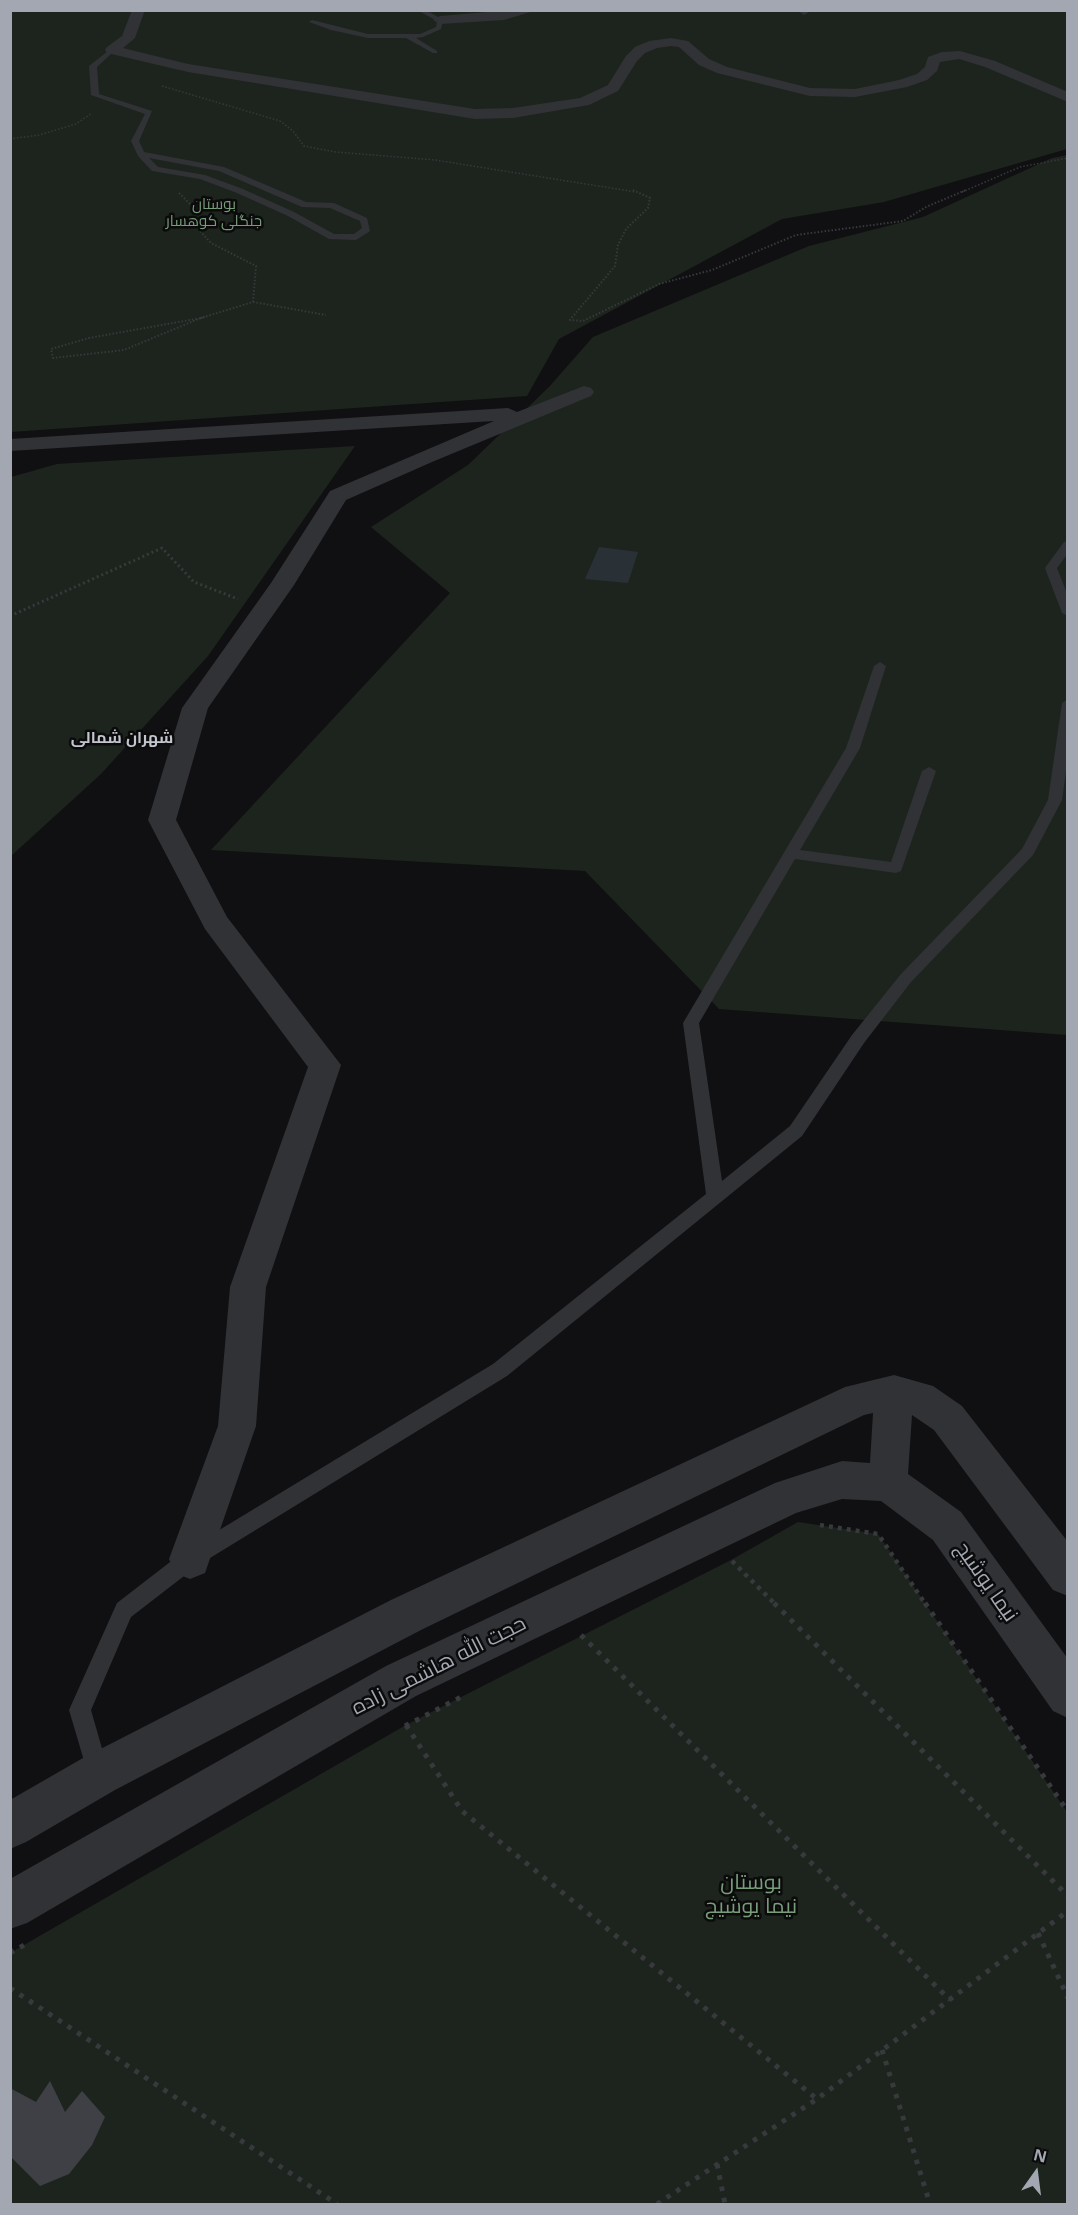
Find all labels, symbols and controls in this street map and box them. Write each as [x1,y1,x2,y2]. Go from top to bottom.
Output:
park label: بوستان جنگلی کوهسار [166,196,262,231]
district label: شهران شمالی [71,728,173,748]
street label: نیما یوشیج [949,1537,1023,1627]
street label: حجت الله هاشمی زاده [348,1611,530,1721]
park label: بوستان نیما یوشیج [705,1870,797,1920]
north arrow [1006,2143,1066,2203]
text: N [1031,2143,1049,2168]

